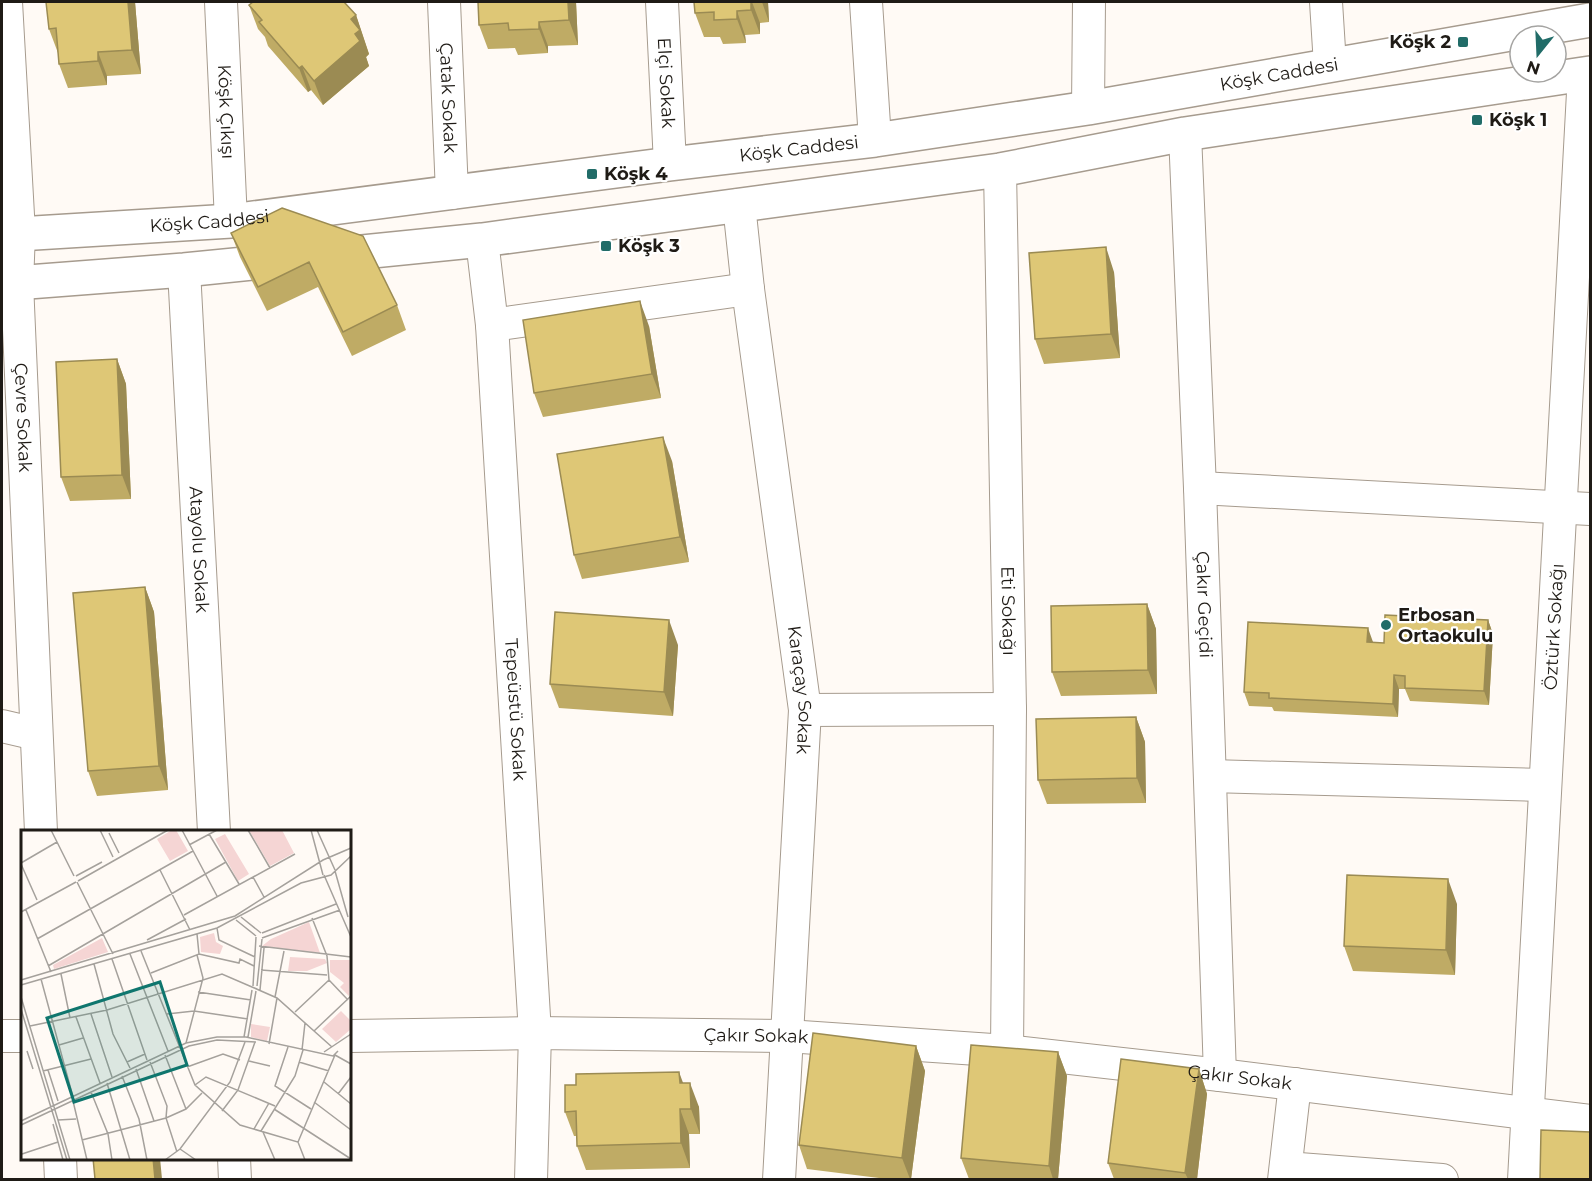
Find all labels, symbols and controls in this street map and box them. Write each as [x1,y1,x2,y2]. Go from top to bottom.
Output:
north arrow [1508,24,1568,84]
place label: Köşk 2 [1389,31,1451,53]
marker: Köşk 2 [1456,35,1470,49]
street label: Elçi Sokak [653,37,679,129]
street label: Çatak Sokak [435,42,461,154]
street label: Köşk Caddesi [1218,53,1340,96]
text: N [1524,57,1543,79]
street label: Köşk Çıkışı [213,64,239,160]
place label: Köşk 1 [1489,109,1547,131]
marker: Köşk 1 [1470,113,1484,127]
street label: Köşk Caddesi [738,131,860,167]
place label: Köşk 4 [604,163,668,185]
marker: Köşk 4 [585,167,599,181]
street label: Köşk Caddesi [149,205,271,237]
place label: Köşk 3 [618,235,680,257]
marker: Köşk 3 [599,239,613,253]
street label: Çevre Sokak [9,362,36,473]
street label: Atayolu Sokak [185,486,213,614]
street label: Çakır Geçidi [1191,551,1217,659]
street label: Öztürk Sokağı [1540,563,1568,691]
street label: Eti Sokağı [996,566,1020,656]
place label: Erbosan Ortaokulu [1398,604,1493,647]
marker: Erbosan Ortaokulu [1379,618,1393,632]
street label: Karaçay Sokak [783,624,816,755]
street label: Tepeüstü Sokak [500,638,531,782]
inset map [21,830,351,1160]
street label: Çakır Sokak [703,1024,809,1048]
street label: Çakır Sokak [1187,1060,1294,1095]

